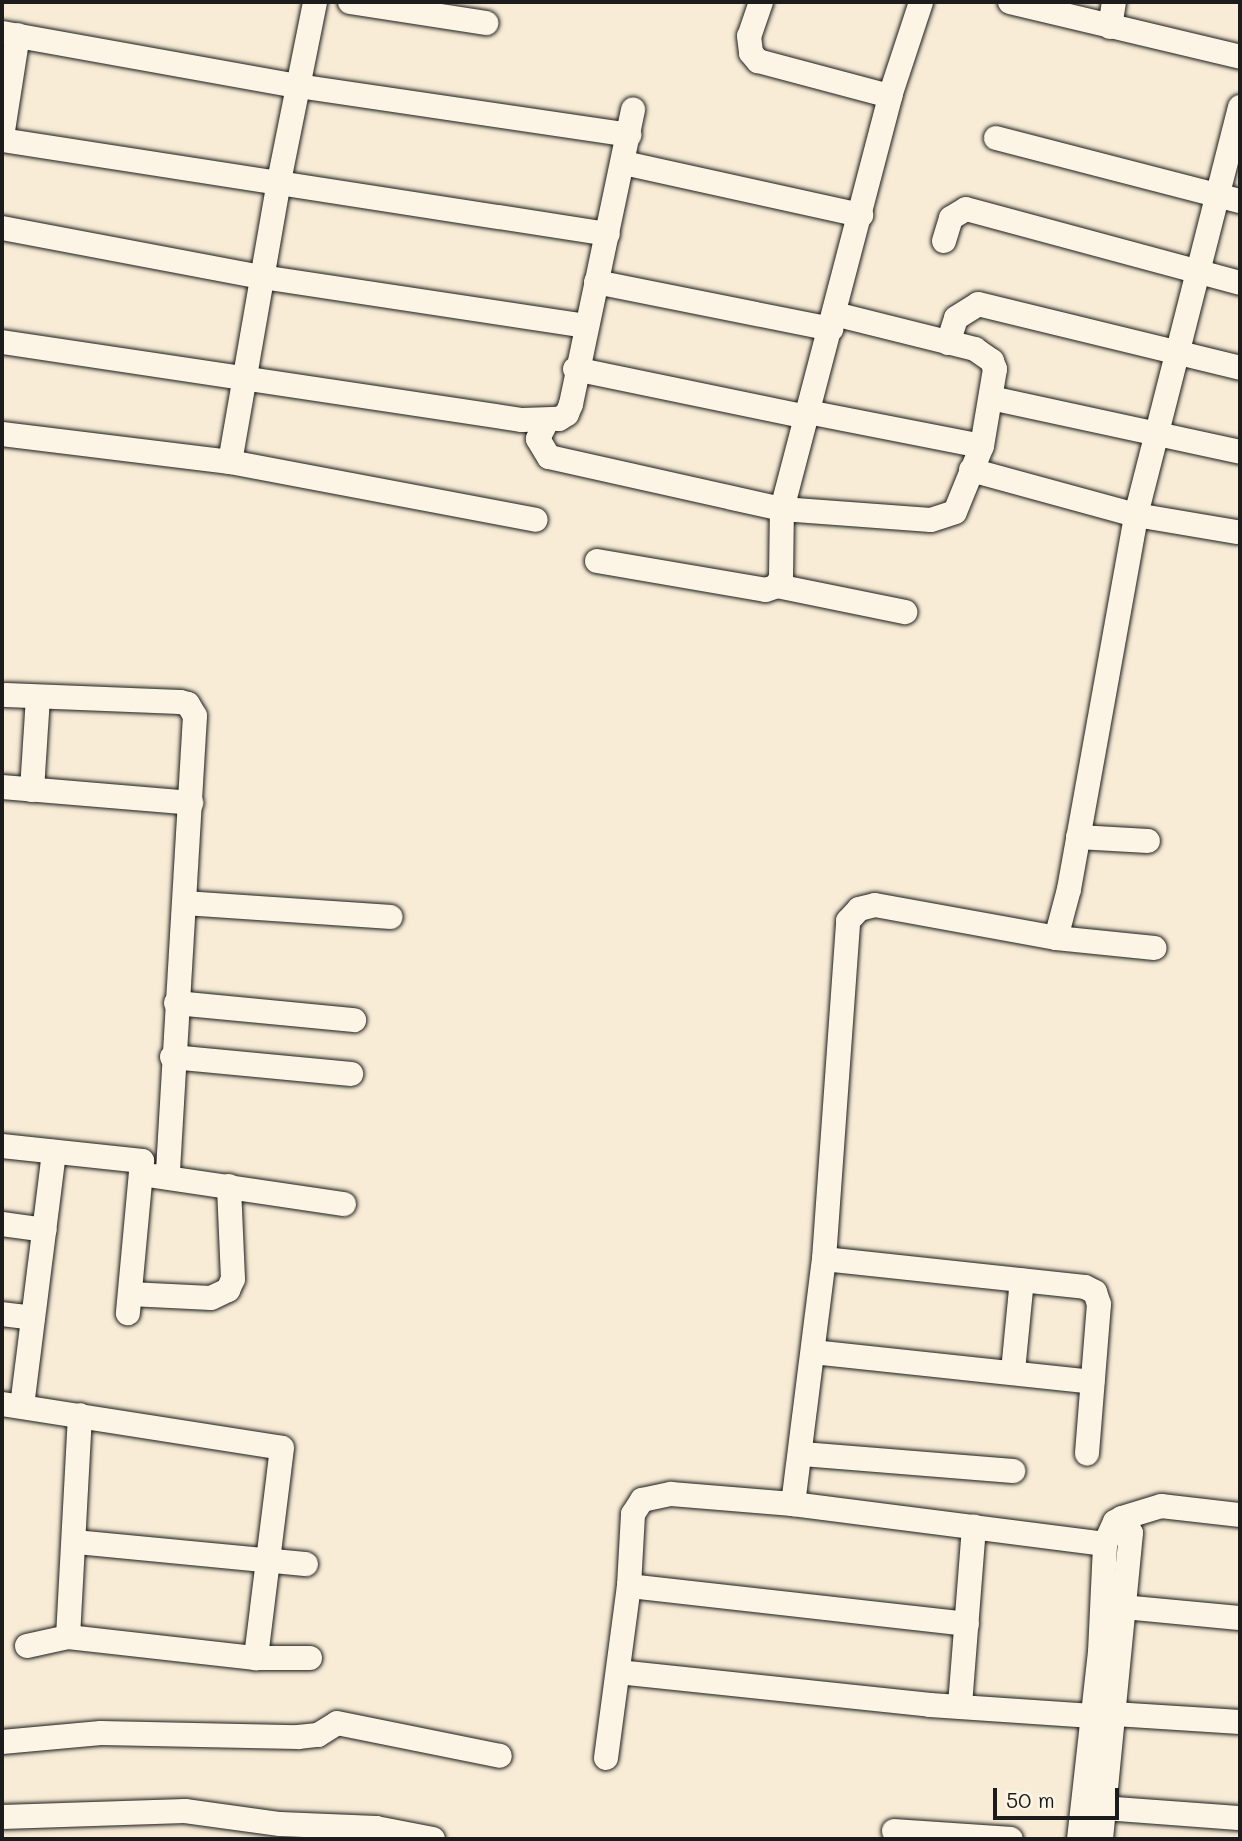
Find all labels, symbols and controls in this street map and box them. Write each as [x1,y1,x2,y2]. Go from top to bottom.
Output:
scale bar [997,1774,1123,1818]
text: 50 m [1006,1786,1055,1813]

